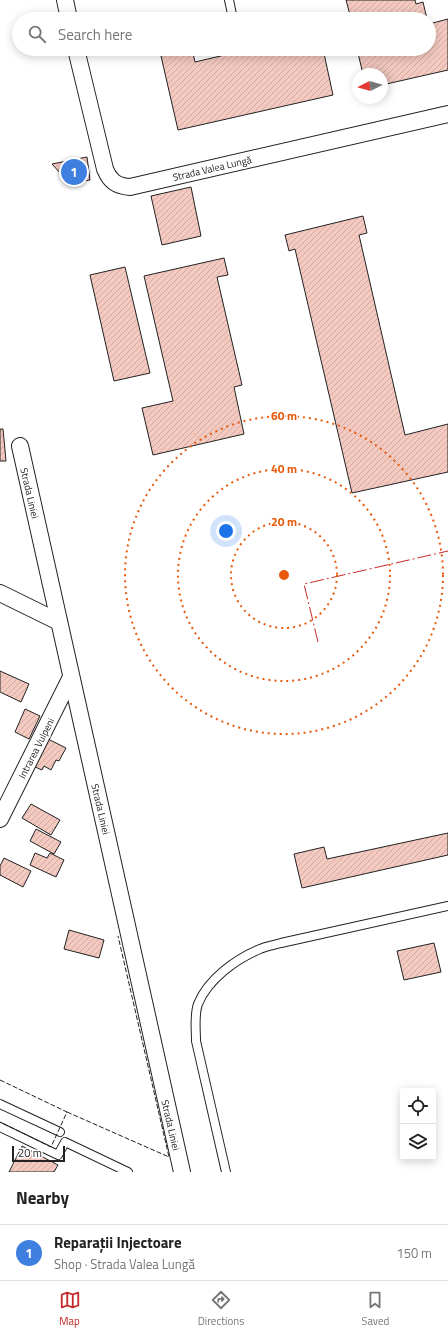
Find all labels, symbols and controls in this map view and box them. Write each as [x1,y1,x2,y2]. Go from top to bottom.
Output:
search box [12,12,436,56]
icon: search [26,23,48,45]
text: Search here [58,23,132,46]
north arrow [352,68,388,104]
street label: Strada Valea Lungă [171,152,253,185]
pin: 1 [61,157,87,187]
text: 60 m [271,406,297,425]
text: 40 m [271,459,297,478]
street label: Strada Liniei [16,466,43,520]
text: 20 m [271,512,297,531]
your location [216,521,236,541]
centre of rings [277,568,291,582]
street label: Intrarea Vulpeni [15,715,58,781]
street label: Strada Liniei [87,782,114,836]
map controls [400,1088,436,1160]
button: locate [400,1088,436,1124]
street label: Strada Liniei [157,1098,184,1152]
button: layers [400,1124,436,1160]
scale bar [12,1144,65,1163]
text: 20 m [18,1145,42,1161]
text: Nearby [16,1185,69,1211]
text: Reparații Injectoare [54,1231,182,1254]
text: 1 [25,1243,33,1263]
text: 150 m [396,1243,432,1263]
text: Shop · Strada Valea Lungă [54,1254,195,1274]
tab: Map [59,1289,81,1329]
tab: Directions [198,1289,244,1329]
tab: Saved [361,1289,389,1329]

